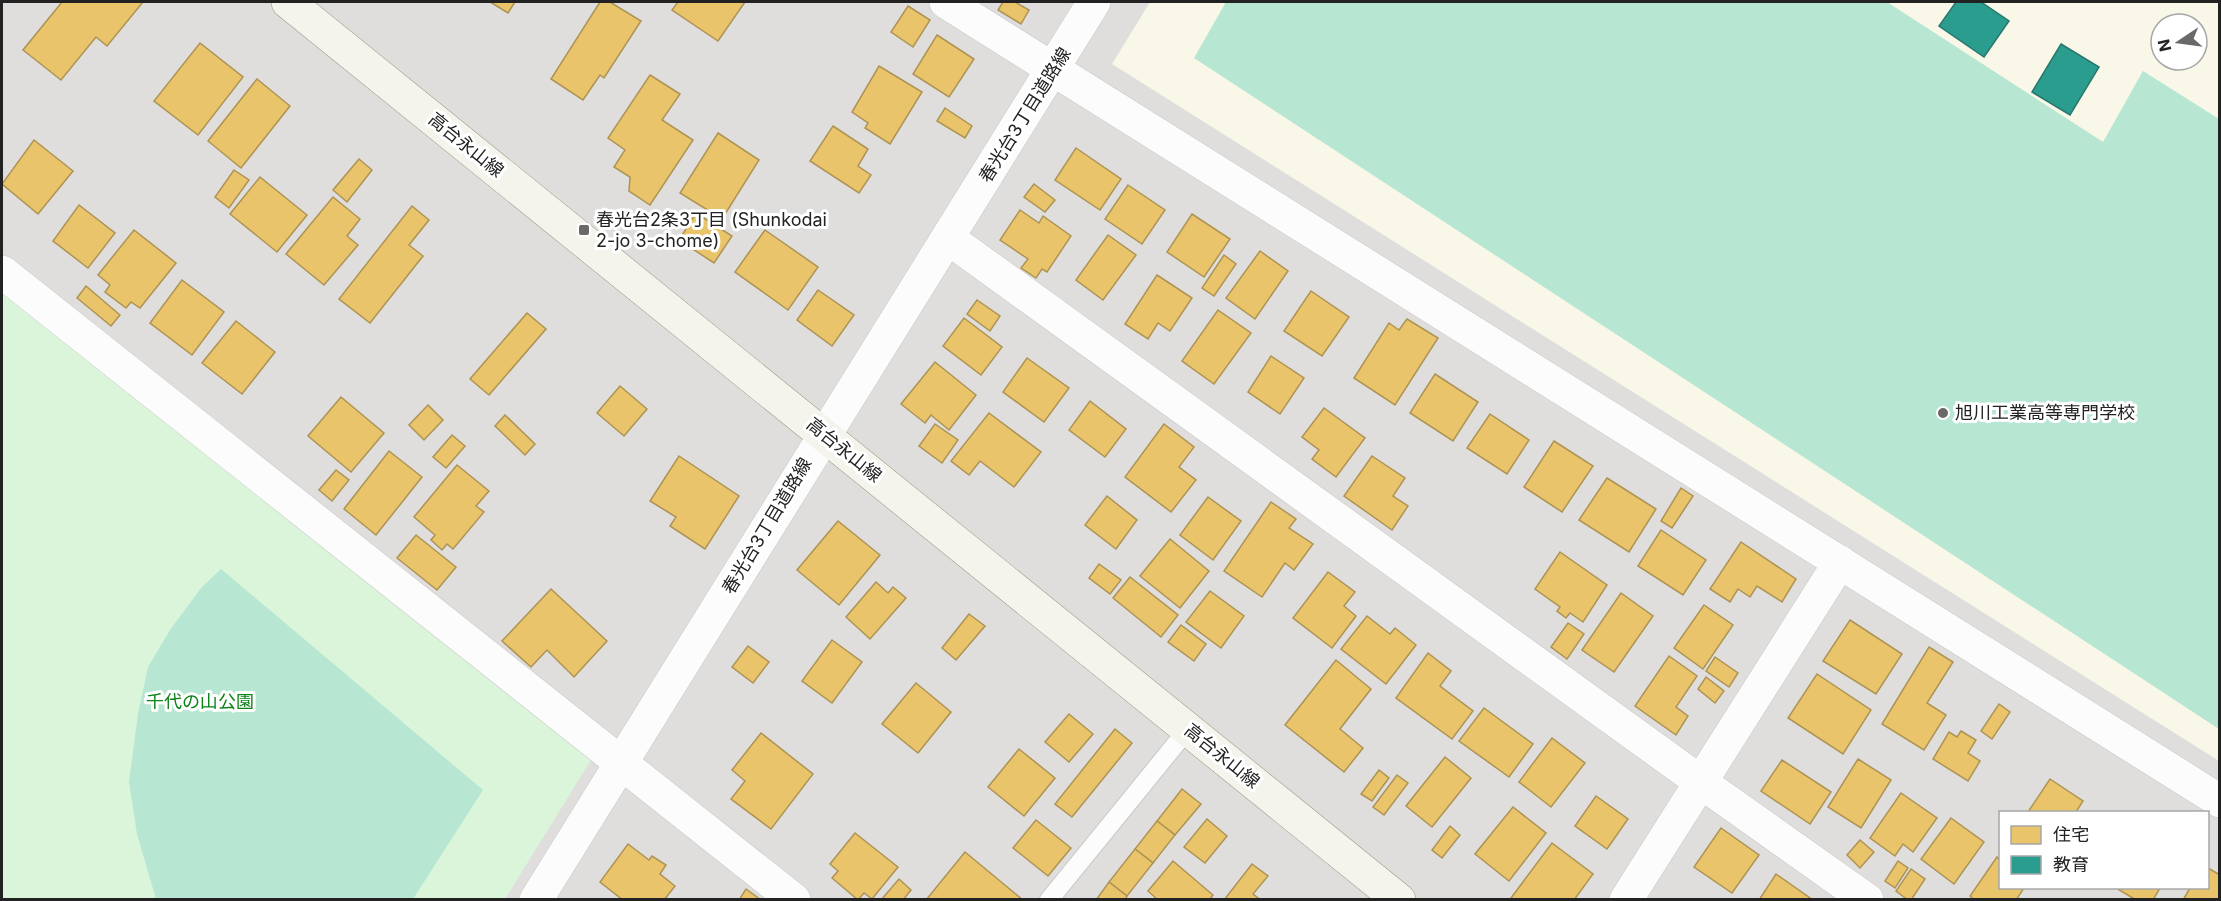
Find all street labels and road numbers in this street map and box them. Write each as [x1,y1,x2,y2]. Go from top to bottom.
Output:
street label: 春光台3丁目道路線 [975,43,1075,186]
street label: 高台永山線 [425,108,508,181]
street label: 高台永山線 [803,413,886,486]
street label: 春光台3丁目道路線 [718,454,816,598]
street label: 高台永山線 [1181,719,1264,792]

